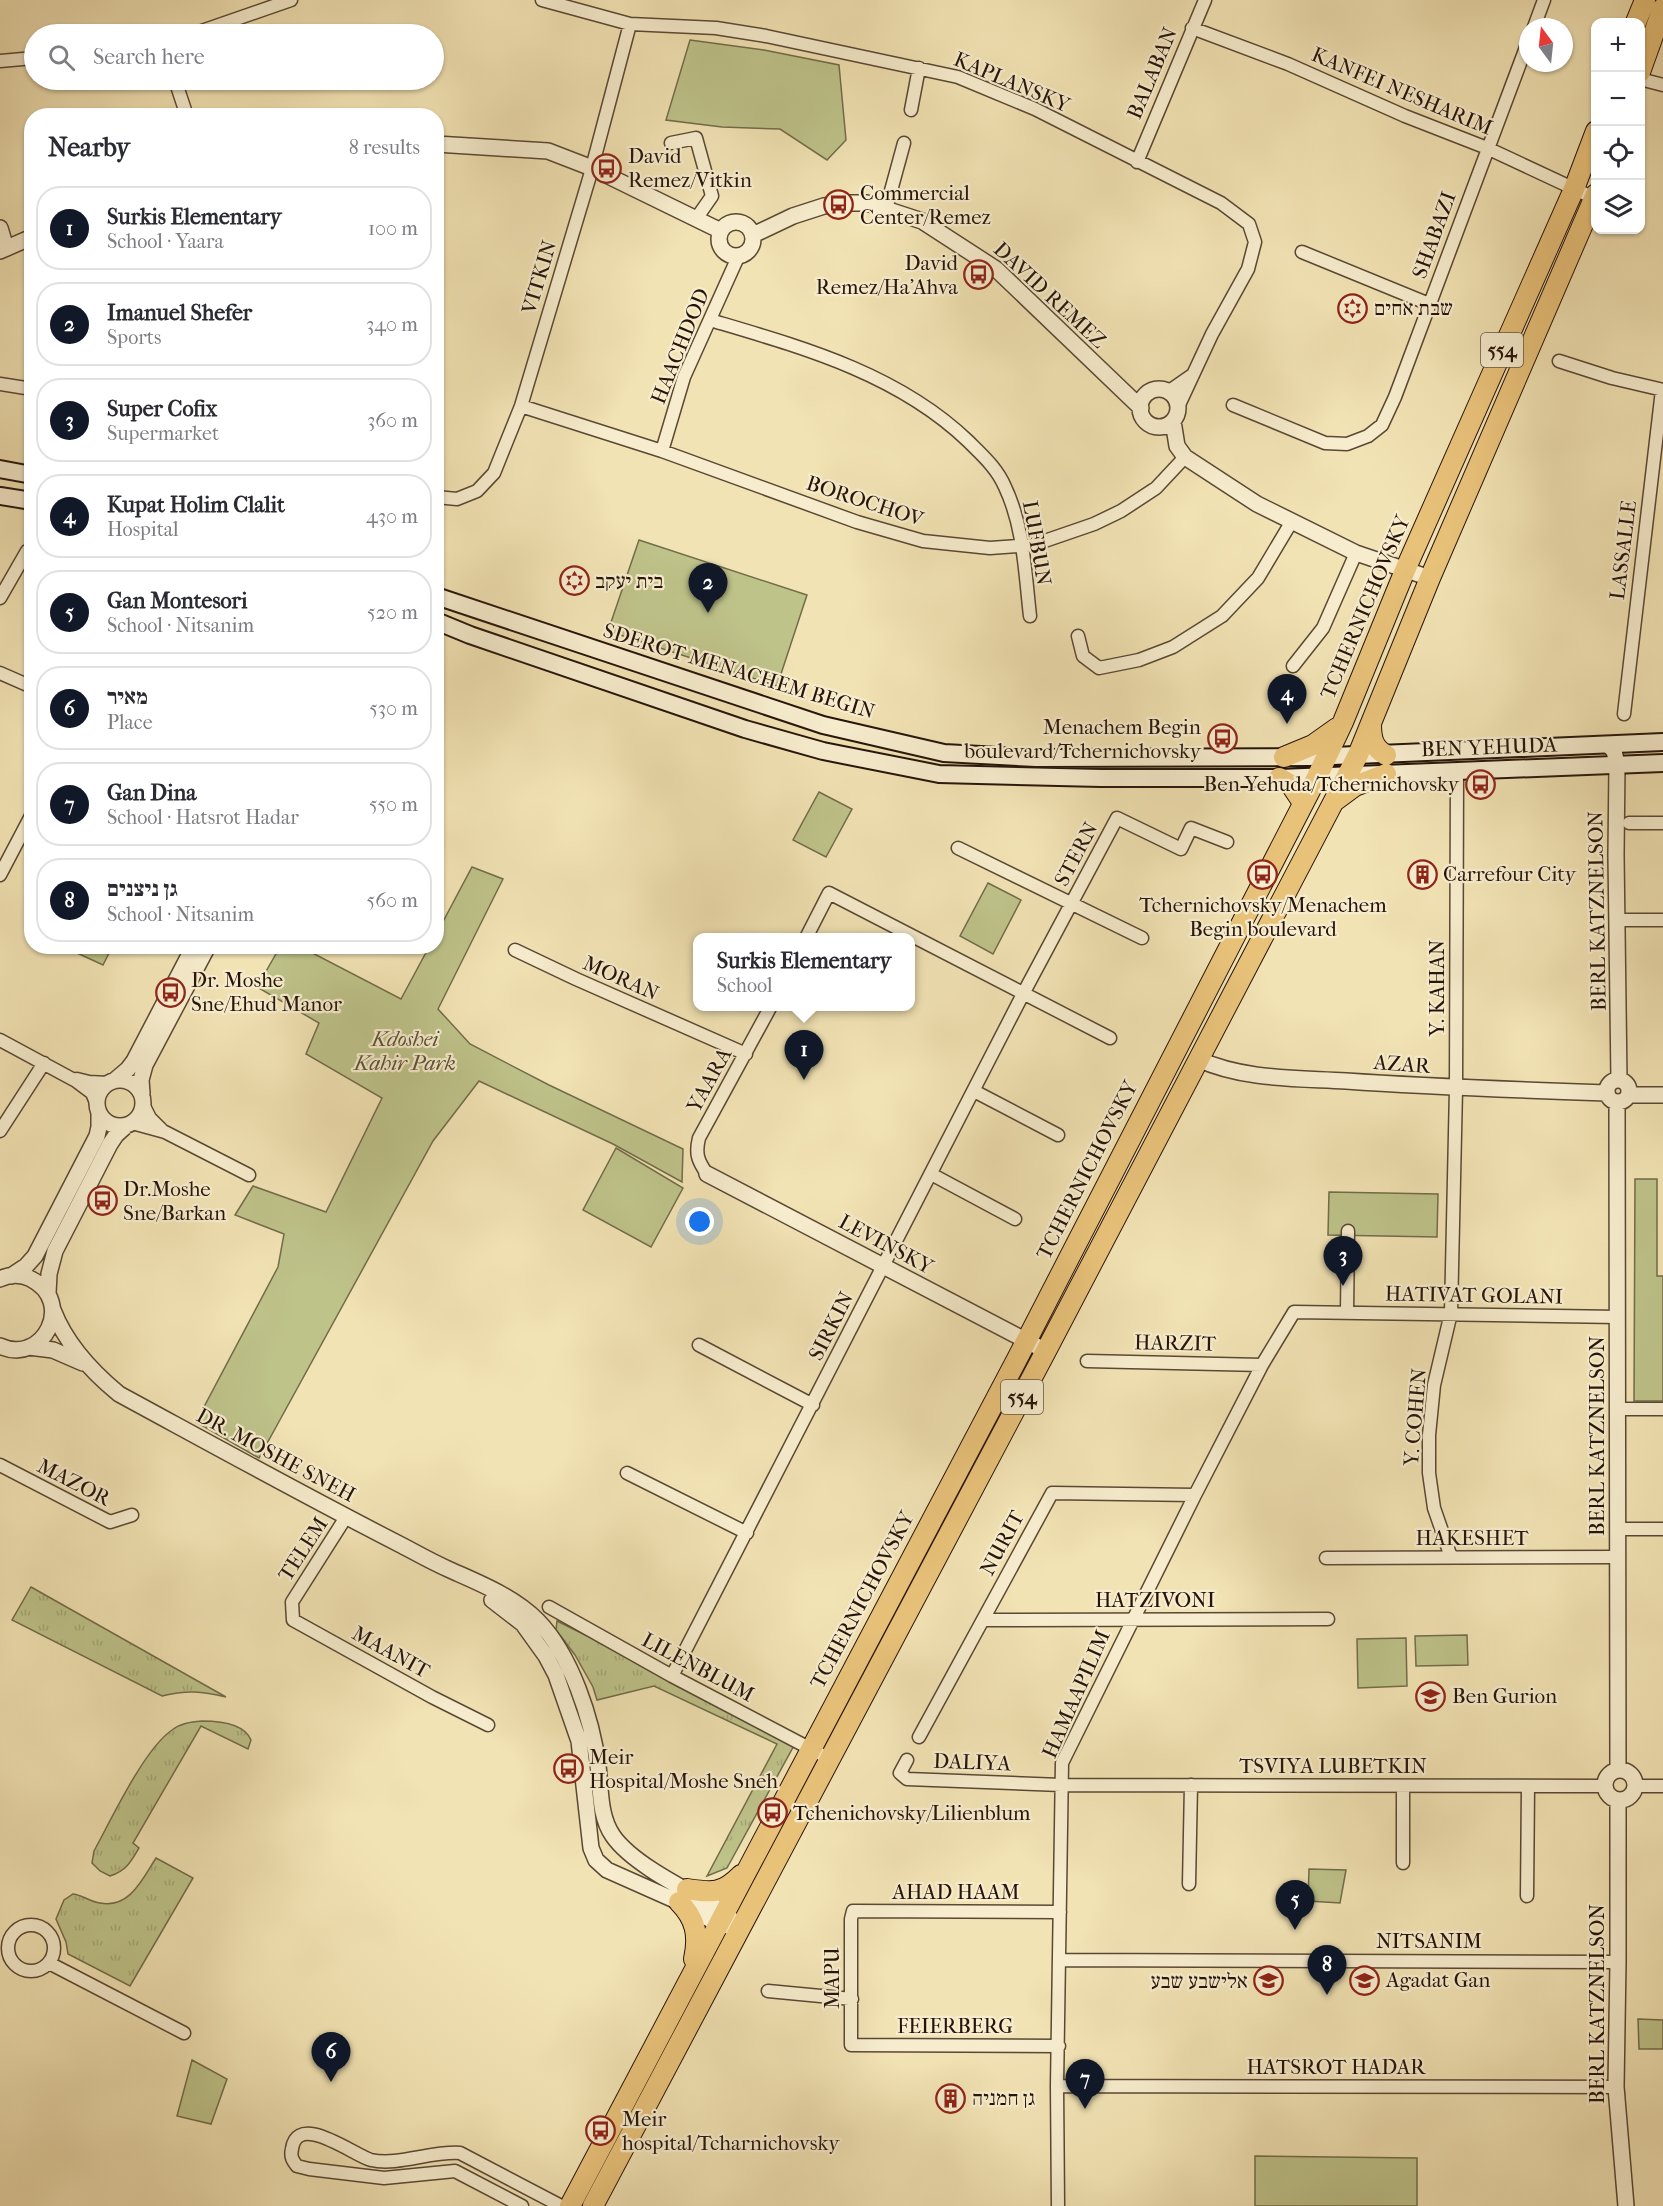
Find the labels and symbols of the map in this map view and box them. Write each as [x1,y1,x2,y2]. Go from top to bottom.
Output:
north arrow [1519,18,1573,72]
street label: BALABAN [1122,24,1182,122]
street label: KANFEI NESHARIM [1308,42,1496,140]
street label: KAPLANSKY [950,47,1074,118]
place label: David Remez/Vitkin [628,144,752,192]
bus stop icon: David Remez/Vitkin [591,152,623,184]
place label: Commercial Center/Remez [860,181,991,229]
street label: SHABAZI [1407,188,1461,282]
bus stop icon: Commercial Center/Remez [823,189,855,221]
street label: VITKIN [516,237,562,318]
street label: DAVID REMEZ [989,237,1111,353]
place label: David Remez/Ha'Ahva [816,251,959,299]
bus stop icon: David Remez/Ha'Ahva [963,259,995,291]
street label: HAACHDOD [646,285,714,407]
synagogue icon: שבת אחים [1337,292,1369,324]
place label: שבת אחים [1374,296,1453,320]
road number: 554 [1481,333,1523,367]
street label: BOROCHOV [803,471,928,532]
street label: LUFBUN [1018,499,1056,587]
street label: LASSALLE [1605,499,1641,601]
street label: TCHERNICHOVSKY [1315,511,1415,702]
pin: 2 [688,564,728,613]
synagogue icon: בית יעקב [558,565,590,597]
place label: בית יעקב [595,569,663,593]
street label: SDEROT MENACHEM BEGIN [600,618,878,724]
pin: 4 [1268,674,1306,724]
place label: Menachem Begin boulevard/Tchernichovsky [963,715,1202,763]
bus stop icon: Menachem Begin boulevard/Tchernichovsky [1206,723,1238,755]
street label: BEN YEHUDA [1421,733,1558,761]
bus stop icon: Ben Yehuda/Tchernichovsky [1464,768,1496,800]
place label: Ben Yehuda/Tchernichovsky [1204,772,1460,796]
street label: BERL KATZNELSON [1583,811,1611,1011]
street label: STERN [1049,818,1103,890]
bus stop icon: Tchernichovsky/Menachem Begin boulevard [1247,858,1279,890]
building icon: Carrefour City [1406,858,1438,890]
place label: Carrefour City [1443,862,1577,886]
place label: Tchernichovsky/Menachem Begin boulevard [1139,893,1387,941]
street label: Y. KAHAN [1425,939,1449,1038]
street label: MORAN [580,951,663,1005]
place label: Dr. Moshe Sne/Ehud Manor [191,968,342,1016]
bus stop icon: Dr. Moshe Sne/Ehud Manor [154,976,186,1008]
park label: Kdoshei Kahir Park [352,1027,456,1075]
pin: 1 [784,1030,824,1080]
street label: YAARA [681,1043,737,1117]
street label: AZAR [1372,1050,1432,1078]
street label: TCHERNICHOVSKY [1032,1076,1143,1263]
place label: Dr.Moshe Sne/Barkan [123,1177,226,1225]
bus stop icon: Dr.Moshe Sne/Barkan [86,1185,118,1217]
your location [685,1207,714,1236]
street label: LEVINSKY [835,1209,938,1279]
pin: 3 [1324,1236,1362,1286]
street label: HATIVAT GOLANI [1385,1281,1563,1309]
street label: SIRKIN [804,1288,858,1364]
street label: HARZIT [1134,1330,1217,1356]
street label: BERL KATZNELSON [1585,1336,1609,1536]
street label: Y. COHEN [1399,1367,1431,1468]
road number: 554 [1001,1380,1043,1414]
street label: DR. MOSHE SNEH [192,1403,360,1507]
street label: MAZOR [33,1453,115,1511]
street label: NURIT [975,1506,1029,1579]
street label: TCHERNICHOVSKY [805,1507,919,1693]
street label: TELEM [273,1512,333,1586]
street label: HAKESHET [1416,1526,1529,1550]
street label: HATZIVONI [1095,1588,1215,1612]
street label: MAANIT [348,1621,435,1683]
street label: HAMAAPILIM [1037,1626,1115,1762]
street label: LILENBLUM [638,1627,758,1707]
school or university icon: Ben Gurion [1415,1680,1447,1712]
place label: Ben Gurion [1452,1684,1557,1708]
place label: Meir Hospital/Moshe Sneh [589,1745,778,1793]
street label: DALIYA [933,1749,1012,1775]
bus stop icon: Meir Hospital/Moshe Sneh [552,1753,584,1785]
street label: TSVIYA LUBETKIN [1239,1754,1427,1778]
bus stop icon: Tchenichovsky/Lilienblum [756,1797,788,1829]
place label: Tchenichovsky/Lilienblum [793,1801,1031,1825]
street label: AHAD HAAM [891,1880,1020,1904]
pin: 5 [1276,1880,1314,1930]
street label: BERL KATZNELSON [1585,1904,1609,2104]
street label: NITSANIM [1376,1929,1482,1953]
street label: MAPU [820,1946,844,2009]
pin: 8 [1308,1946,1346,1995]
school or university icon: Agadat Gan [1349,1964,1381,1996]
school or university icon: אלישבע שבע [1253,1965,1285,1997]
place label: Agadat Gan [1385,1968,1490,1992]
place label: אלישבע שבע [1150,1969,1248,1993]
street label: FEIERBERG [897,2014,1013,2038]
pin: 6 [312,2032,350,2082]
street label: HATSROT HADAR [1246,2055,1426,2079]
pin: 7 [1066,2060,1104,2109]
building icon: גן חמניה [935,2082,967,2114]
place label: גן חמניה [972,2086,1035,2110]
place label: Meir hospital/Tcharnichovsky [622,2107,840,2155]
bus stop icon: Meir hospital/Tcharnichovsky [585,2115,617,2147]

